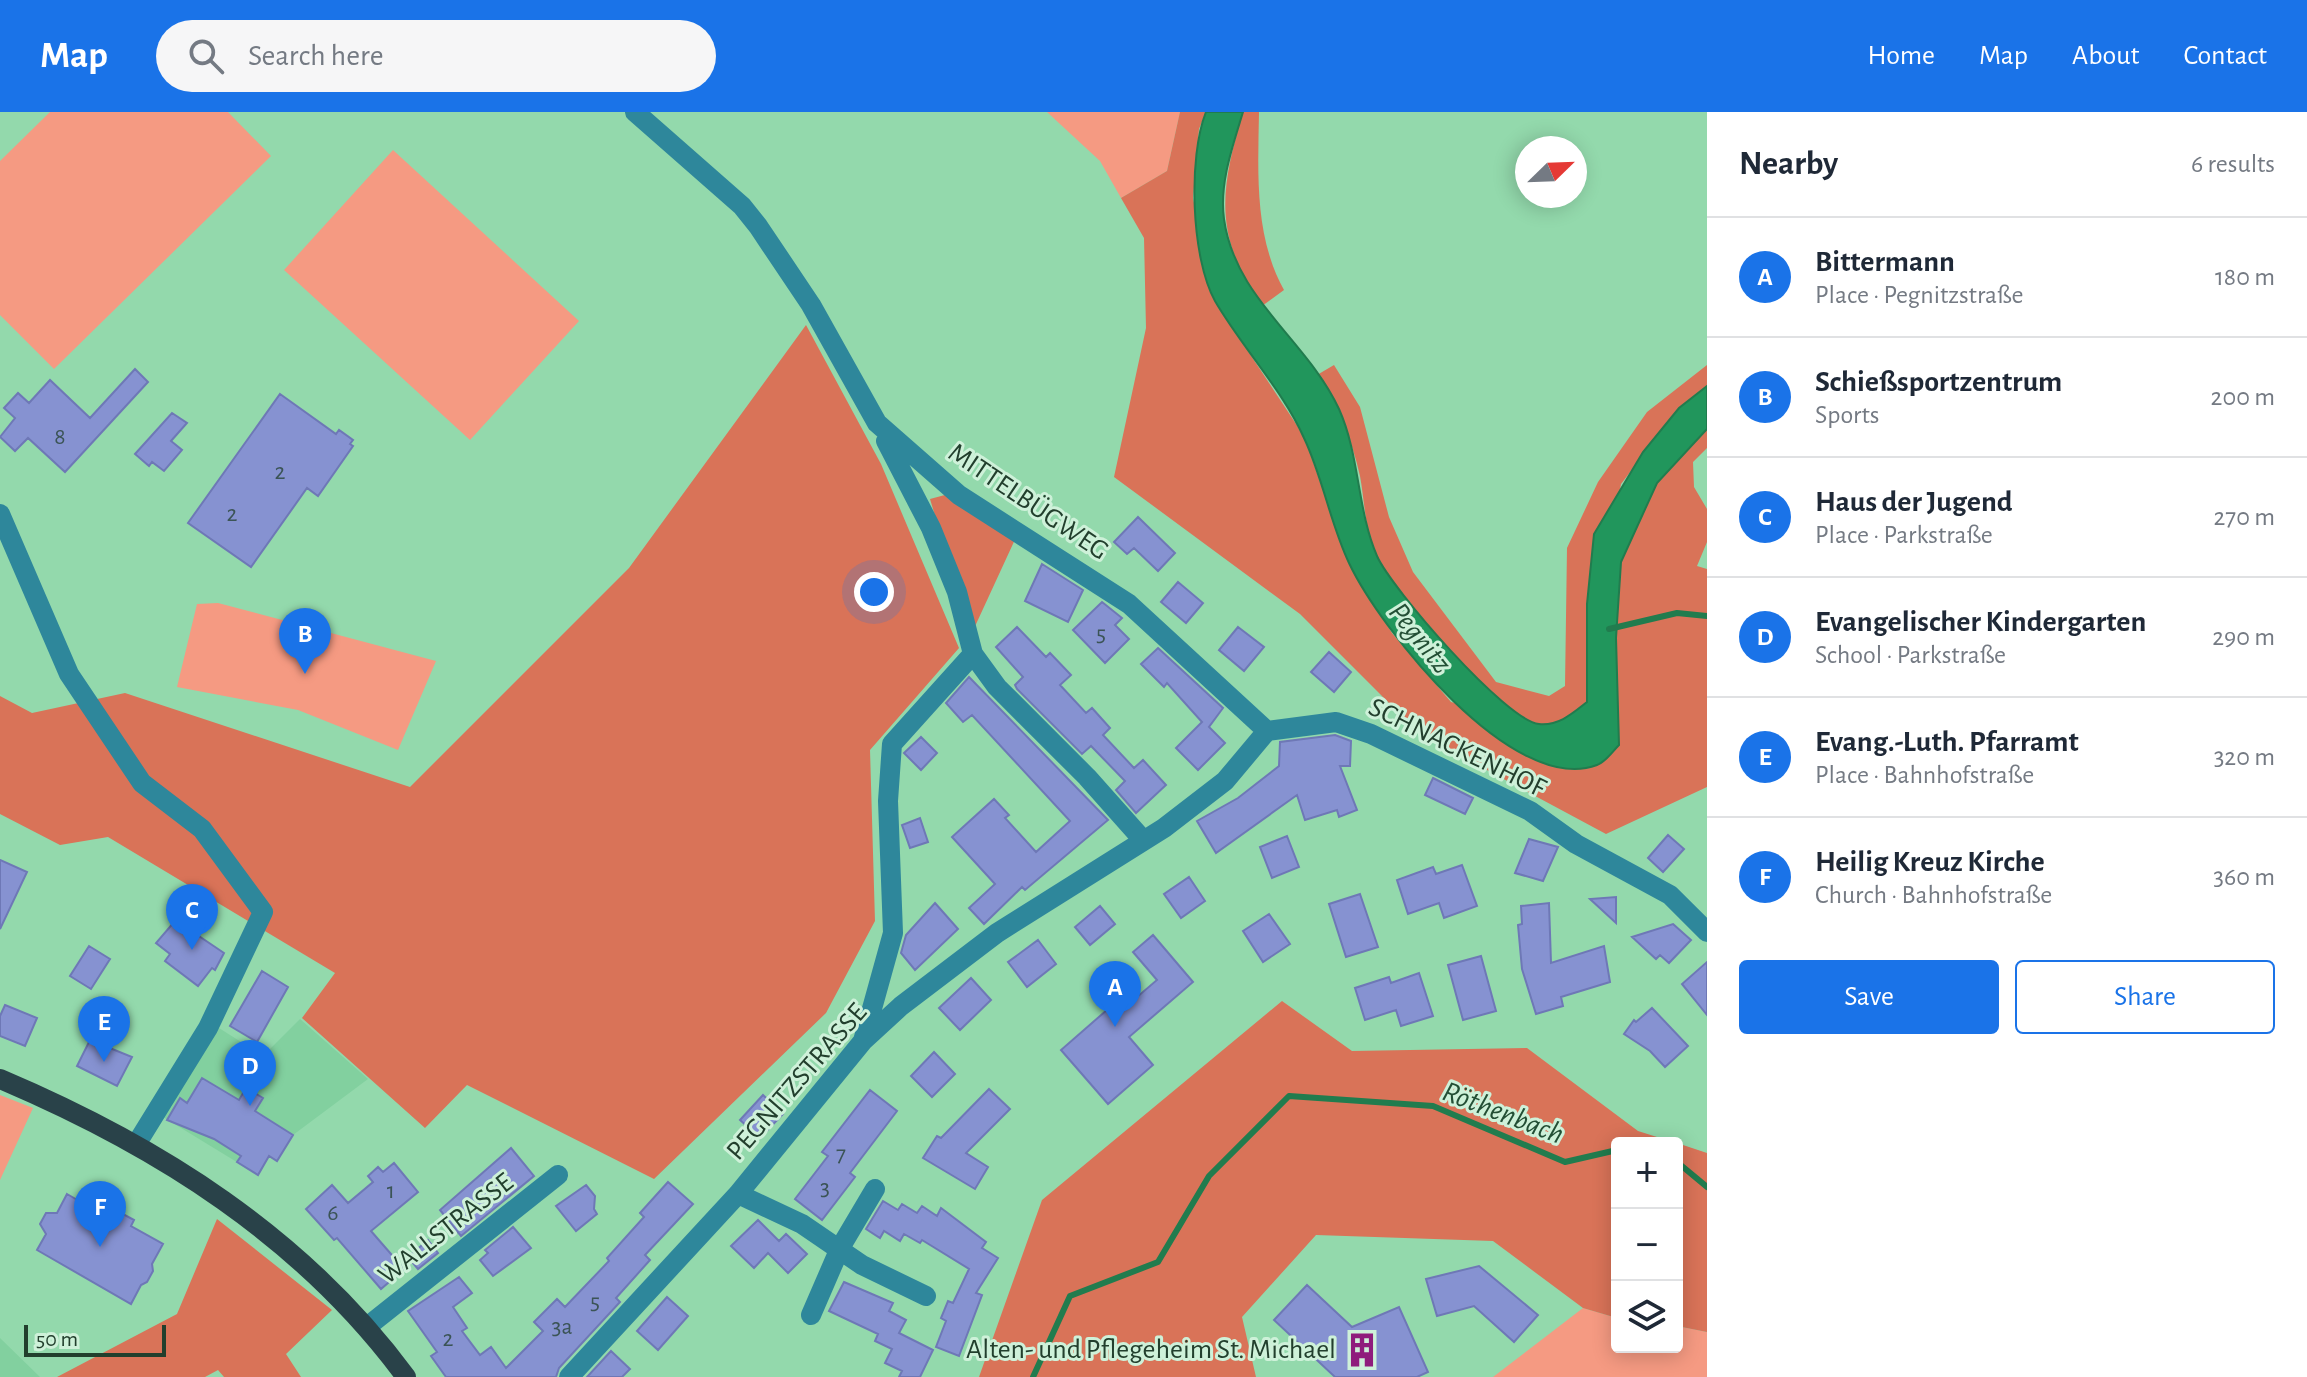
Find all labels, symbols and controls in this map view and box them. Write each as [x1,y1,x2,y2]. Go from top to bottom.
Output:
search box [156,20,716,92]
icon: search [184,34,228,78]
text: Map [40,37,108,75]
text: Search here [248,41,384,71]
text: Home [1868,42,1935,70]
text: Map [1979,42,2028,70]
text: About [2072,42,2140,70]
text: Contact [2184,42,2267,70]
north arrow [1515,136,1587,208]
text: Nearby [1739,147,1838,181]
text: 6 results [2191,151,2275,177]
text: Bittermann [1815,247,1955,277]
text: A [1757,264,1773,290]
text: 180 m [2215,264,2275,290]
text: Place · Pegnitzstraße [1815,282,2023,308]
text: Schießsportzentrum [1815,367,2062,397]
text: B [1757,384,1773,410]
text: 200 m [2211,384,2275,410]
text: Sports [1815,402,1879,428]
house number: 8 [54,425,66,449]
street label: MITTELBÜGWEG [943,437,1114,566]
house number: 2 [275,460,286,484]
text: Haus der Jugend [1815,487,2013,517]
house number: 2 [227,502,238,526]
text: C [1758,504,1772,530]
text: 270 m [2214,504,2275,530]
text: Place · Parkstraße [1815,522,1993,548]
your location [854,572,894,612]
water label: Pegnitz [1383,597,1457,679]
text: Evangelischer Kindergarten [1815,607,2146,637]
pin: B [279,608,331,674]
house number: 5 [1096,622,1106,646]
text: D [1756,624,1774,650]
text: 290 m [2212,624,2275,650]
text: School · Parkstraße [1815,642,2006,668]
street label: SCHNACKENHOF [1364,693,1551,803]
text: Evang.-Luth. Pfarramt [1815,727,2079,757]
text: E [1758,744,1772,770]
text: 320 m [2214,744,2275,770]
text: Place · Bahnhofstraße [1815,762,2034,788]
text: Heilig Kreuz Kirche [1815,847,2045,877]
text: F [1759,864,1771,890]
text: 360 m [2213,864,2275,890]
text: Church · Bahnhofstraße [1815,882,2052,908]
pin: C [166,884,218,950]
button: Save [1739,960,1999,1034]
button: Share [2015,960,2275,1034]
pin: A [1089,961,1141,1027]
pin: E [78,996,130,1062]
street label: PEGNITZSTRASSE [722,998,872,1166]
pin: D [224,1040,276,1106]
water label: Röthenbach [1438,1076,1568,1150]
map controls [1611,1137,1683,1353]
button: + [1611,1137,1683,1209]
house number: 7 [836,1142,846,1166]
street label: WALLSTRASSE [374,1168,518,1290]
house number: 3 [820,1176,830,1200]
house number: 1 [387,1179,395,1203]
pin: F [74,1181,126,1247]
house number: 6 [327,1201,339,1225]
button: − [1611,1209,1683,1281]
button: layers [1611,1281,1683,1353]
house number: 5 [590,1290,600,1314]
house number: 3a [552,1315,572,1339]
scale bar [24,1321,166,1357]
house number: 2 [443,1327,454,1351]
text: 50 m [36,1328,78,1350]
building icon: Alten- und Pflegeheim St. Michael [1343,1331,1381,1369]
place label: Alten- und Pflegeheim St. Michael [966,1336,1336,1364]

